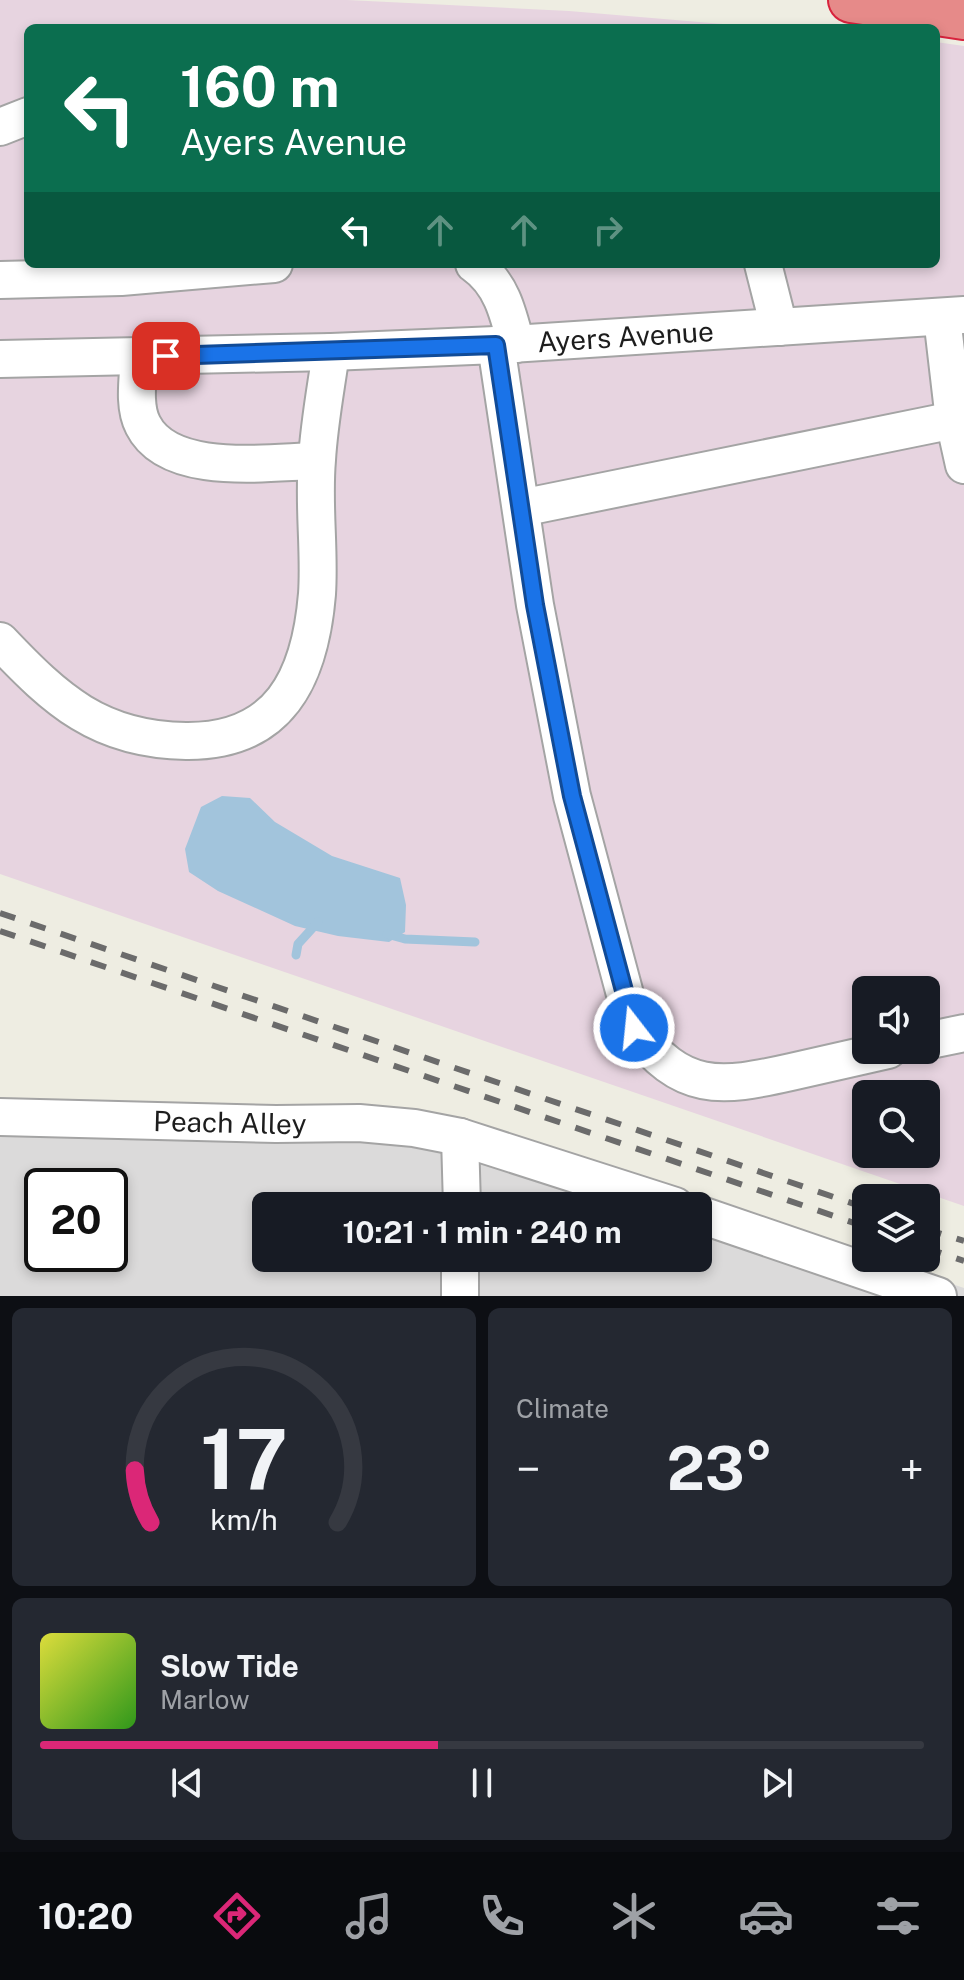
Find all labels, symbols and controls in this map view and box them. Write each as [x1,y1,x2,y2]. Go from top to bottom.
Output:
text: 160 m [180,54,340,120]
icon: left [48,56,152,160]
text: Ayers Avenue [180,121,407,163]
icon: left [334,208,378,252]
icon: ahead [418,208,462,252]
icon: ahead [502,208,546,252]
icon: right [586,208,630,252]
street label: Ayers Avenue [536,314,715,358]
pin [132,322,200,390]
icon: arrive [144,334,188,378]
map controls [852,976,940,1272]
button: sound [852,976,940,1064]
position arrow [592,986,676,1070]
button: search [852,1080,940,1168]
street label: Peach Alley [153,1104,307,1140]
speed limit sign: 20 [24,1168,128,1272]
button: layers [852,1184,940,1272]
text: 10:21 · 1 min · 240 m [342,1214,622,1250]
text: Climate [516,1393,609,1424]
text: 17 [200,1410,288,1508]
text: 23° [667,1433,773,1504]
text: − [516,1443,540,1495]
text: + [900,1443,924,1495]
text: km/h [210,1503,278,1536]
text: Slow Tide [160,1648,299,1684]
text: Marlow [160,1684,250,1715]
icon: previous [165,1761,209,1805]
icon: pause [460,1761,504,1805]
icon: next [755,1761,799,1805]
icon: directions [209,1888,265,1944]
icon: music [341,1888,397,1944]
icon: phone [474,1888,530,1944]
icon: climate [606,1888,662,1944]
icon: car [738,1888,794,1944]
icon: filters [870,1888,926,1944]
text: 10:20 [38,1895,133,1937]

